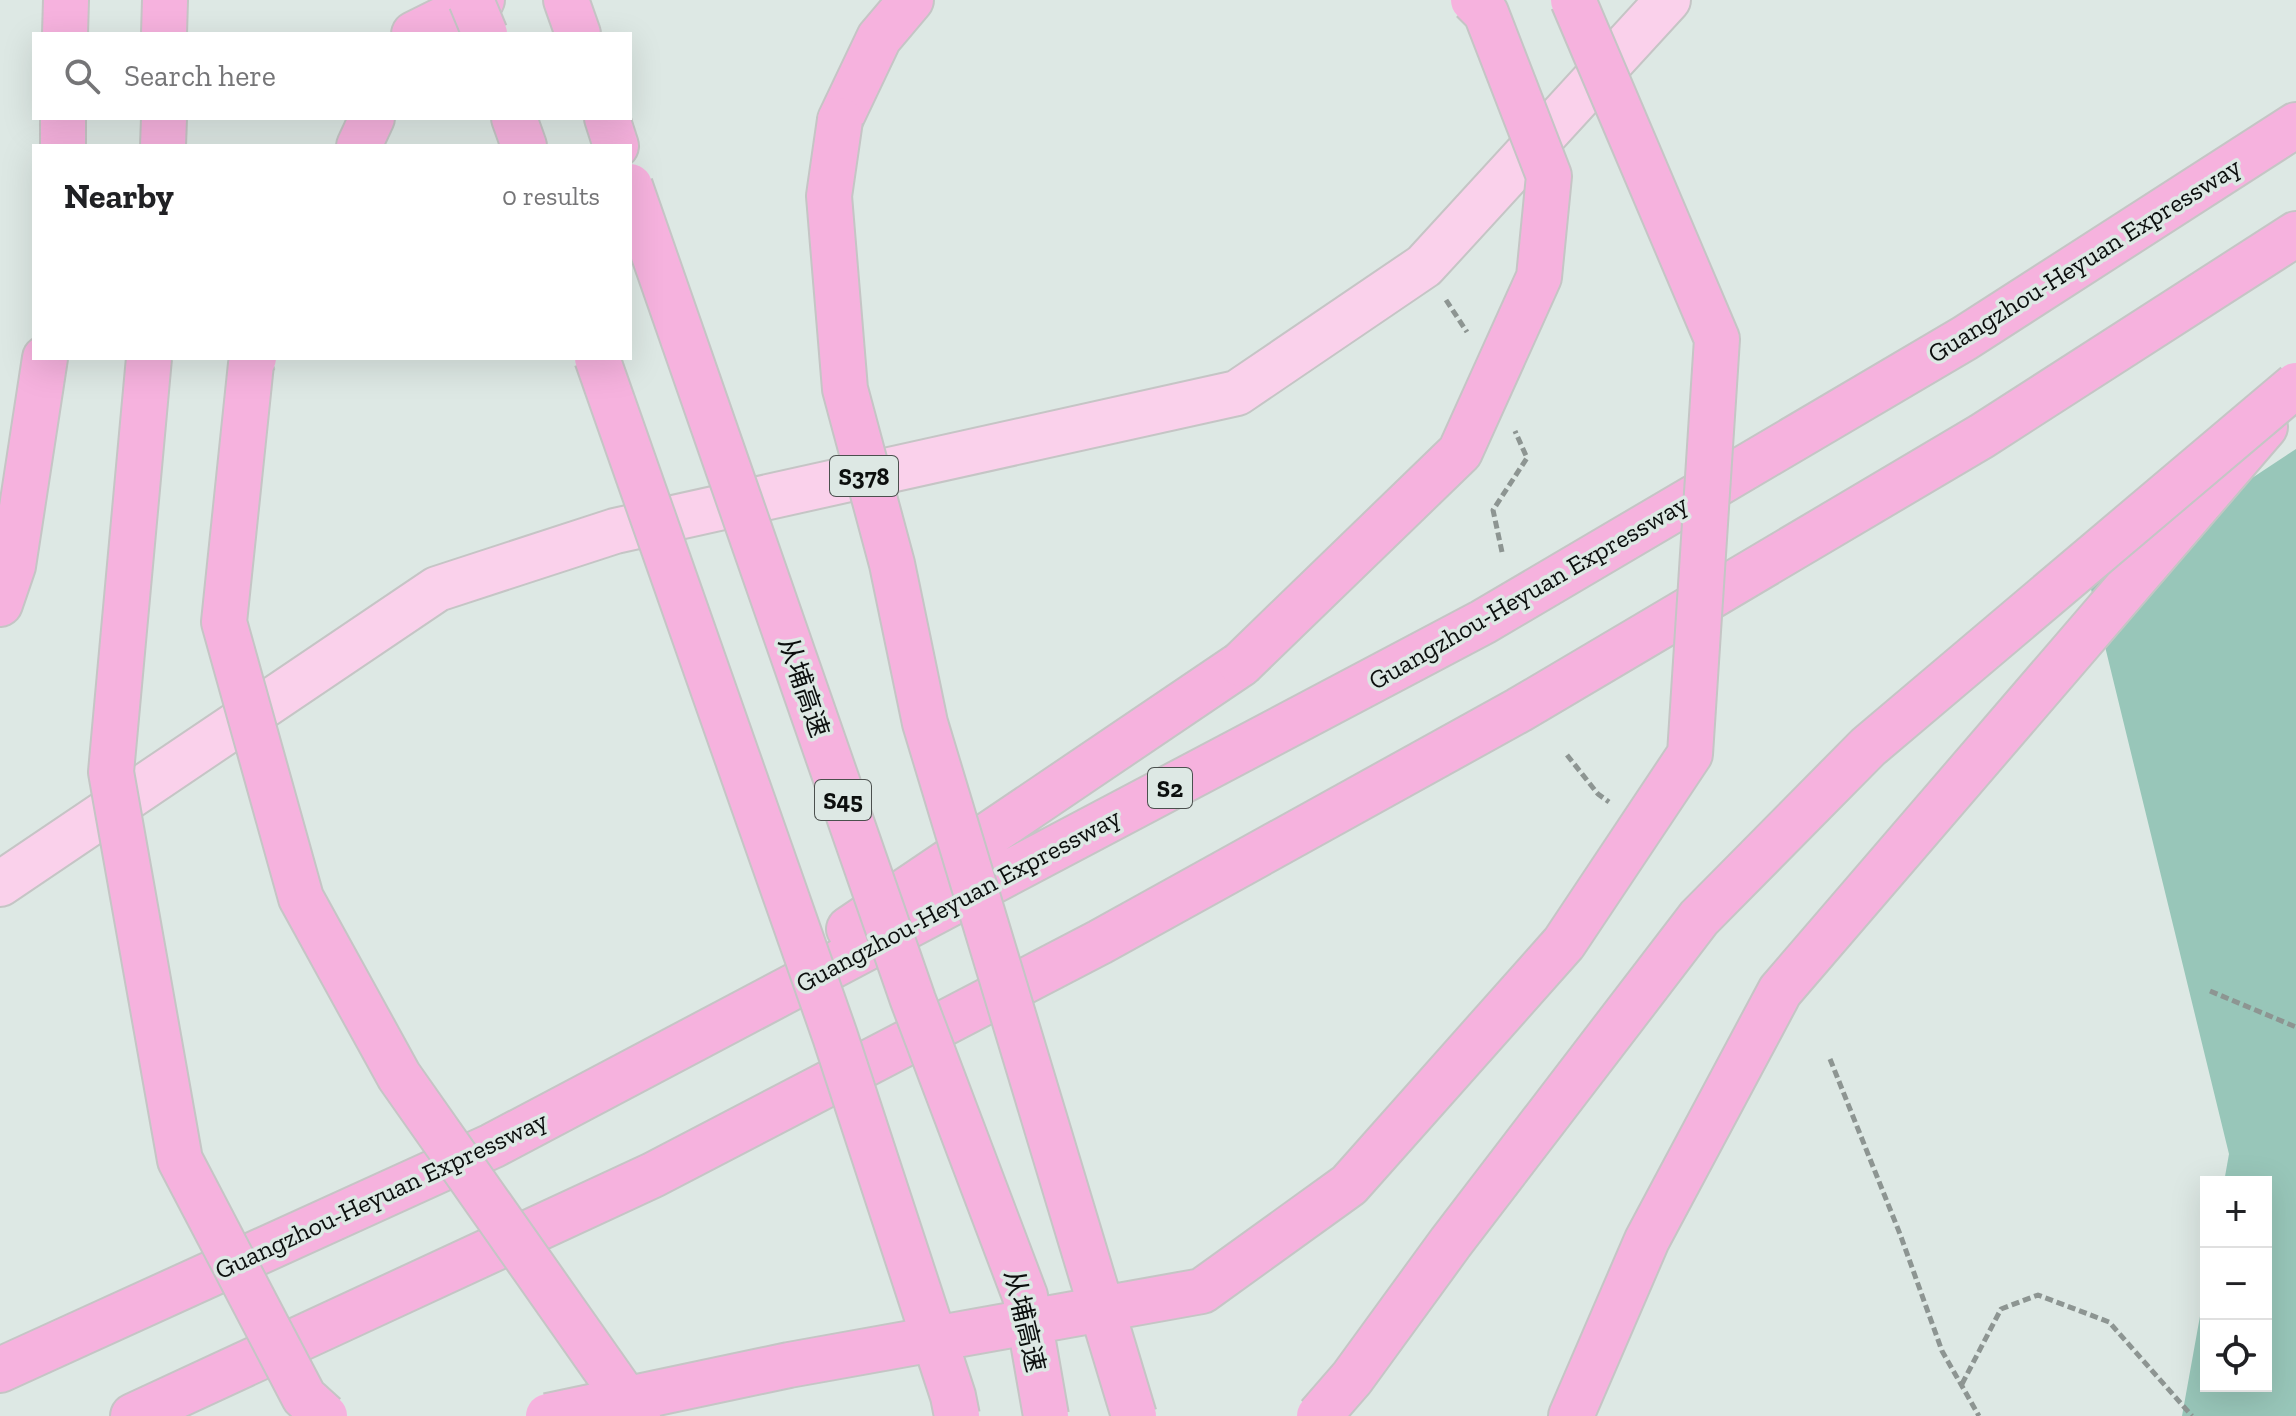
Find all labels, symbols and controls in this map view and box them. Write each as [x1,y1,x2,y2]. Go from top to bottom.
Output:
search box [32,32,632,120]
icon: search [60,54,104,98]
text: Search here [124,58,276,94]
street label: Guangzhou-Heyuan Expressway [1922,150,2247,370]
text: Nearby [64,176,174,217]
text: 0 results [502,180,600,212]
road number: S378 [830,456,898,496]
street label: Guangzhou-Heyuan Expressway [1363,487,1694,697]
street label: 从埔高速 [772,633,836,741]
road number: S2 [1148,768,1192,808]
road number: S45 [815,780,871,820]
street label: Guangzhou-Heyuan Expressway [790,800,1126,999]
street label: Guangzhou-Heyuan Expressway [210,1104,553,1286]
map controls [2200,1176,2272,1392]
button: + [2200,1176,2272,1248]
button: − [2200,1248,2272,1320]
street label: 从埔高速 [998,1267,1052,1375]
button: locate [2200,1320,2272,1392]

